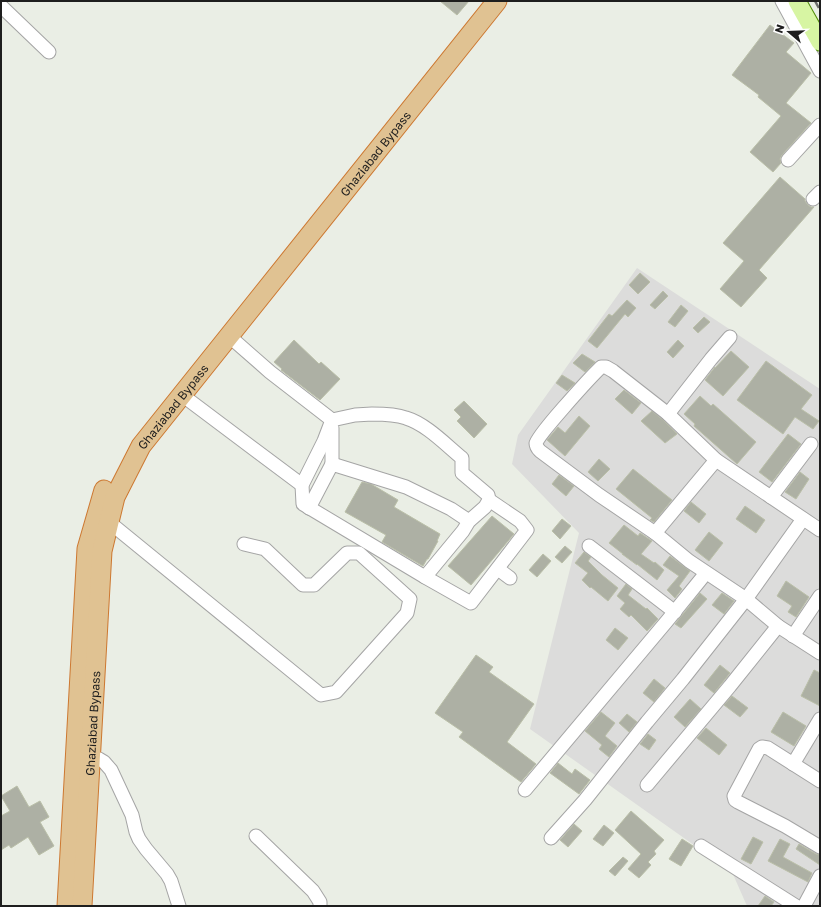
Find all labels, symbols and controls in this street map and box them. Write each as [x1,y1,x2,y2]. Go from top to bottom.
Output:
north arrow [769,12,809,52]
text: N [772,23,787,35]
street label: Ghaziabad Bypass [336,108,414,199]
street label: Ghaziabad Bypass [134,361,211,452]
street label: Ghaziabad Bypass [82,670,103,776]

